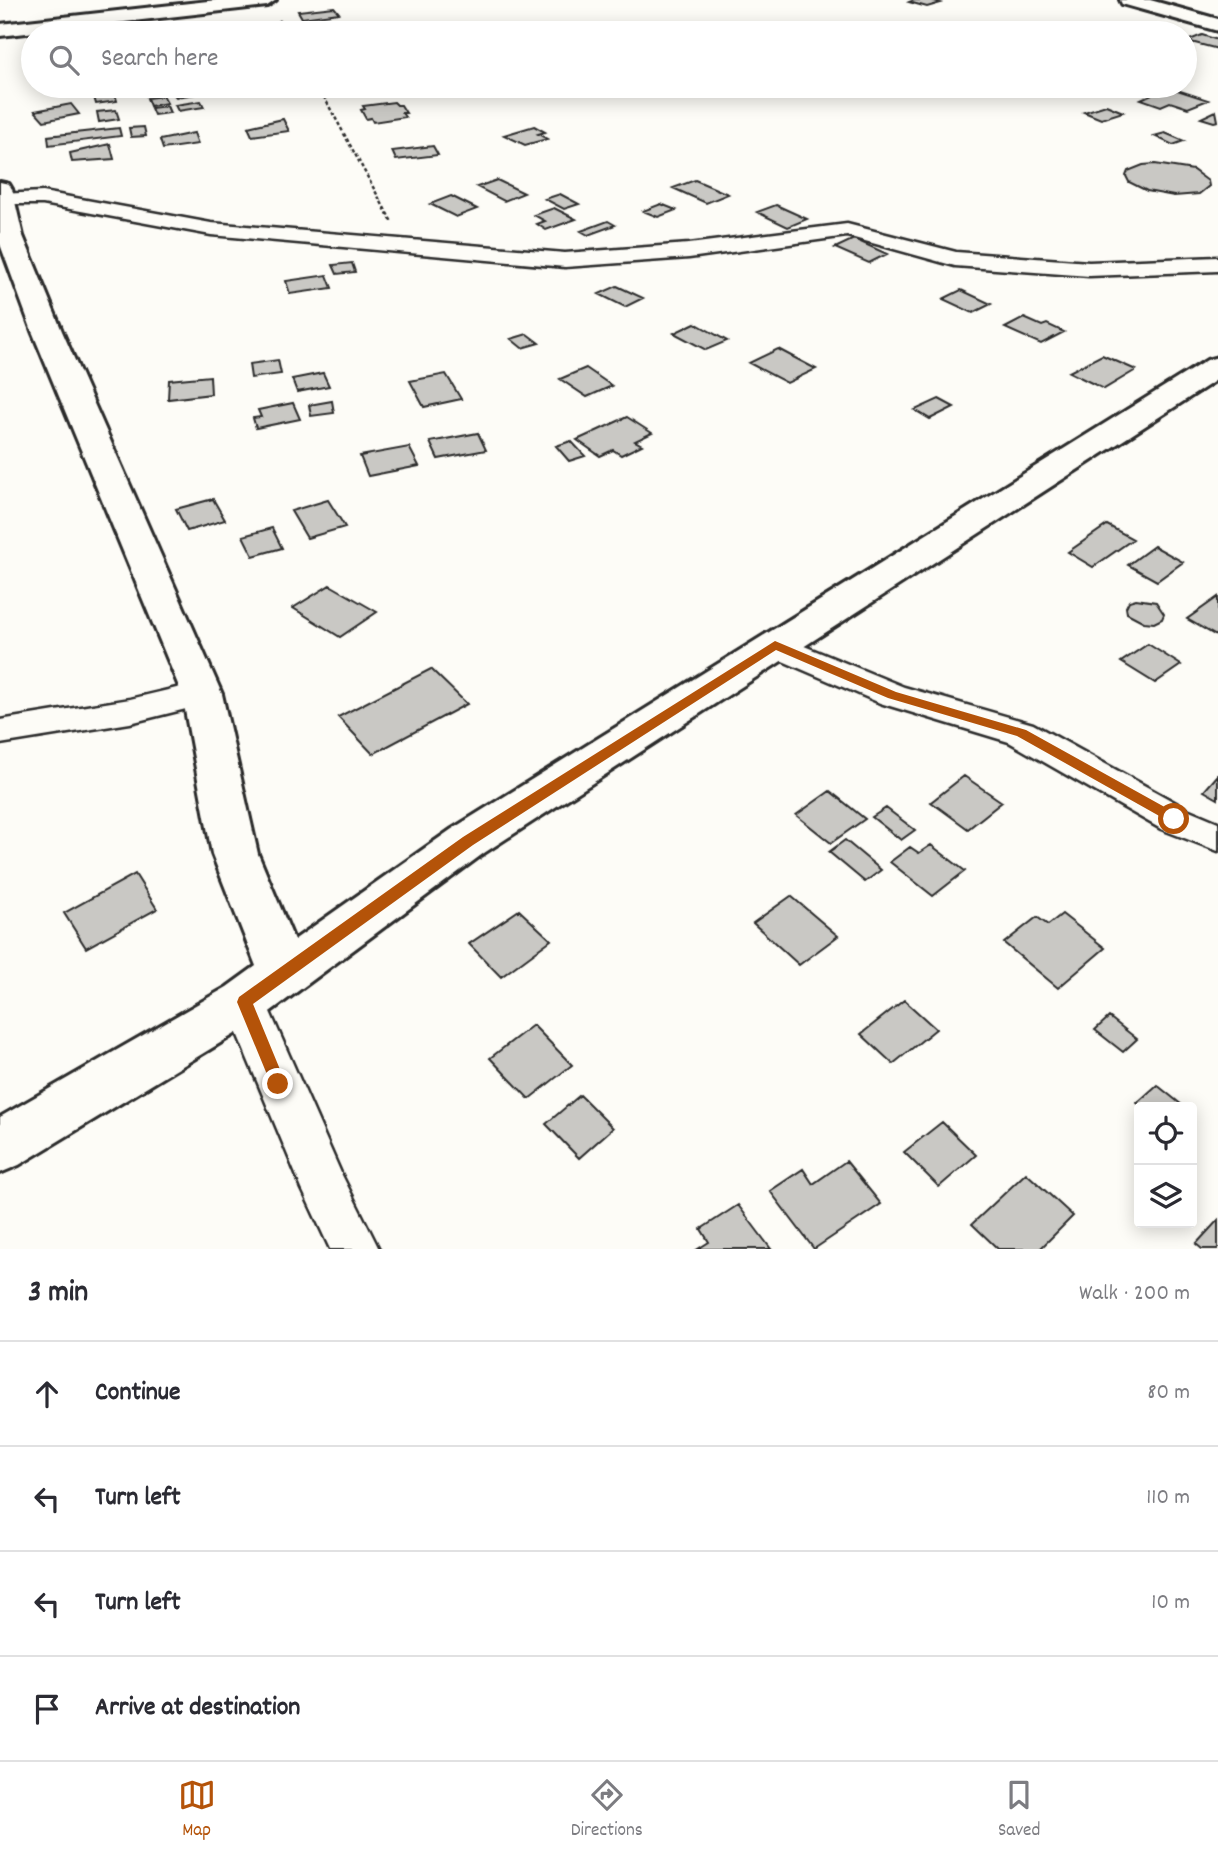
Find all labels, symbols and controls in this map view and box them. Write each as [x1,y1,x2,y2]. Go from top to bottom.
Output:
search box [21,21,1197,98]
icon: search [45,41,83,79]
text: Search here [101,41,219,78]
route start [1158,803,1189,834]
route end [262,1068,293,1099]
map controls [1134,1102,1197,1228]
button: locate [1134,1102,1197,1165]
button: layers [1134,1165,1197,1228]
text: 3 min [28,1273,88,1316]
text: Walk · 200 m [1079,1278,1190,1311]
icon: ahead [28,1375,66,1413]
text: Continue [95,1375,180,1412]
text: 80 m [1147,1377,1190,1410]
icon: left [28,1480,66,1518]
text: Turn left [95,1480,181,1517]
text: 110 m [1146,1482,1190,1515]
icon: left [28,1585,66,1623]
text: Turn left [95,1585,181,1622]
text: 10 m [1151,1587,1190,1620]
icon: arrive [28,1690,66,1728]
text: Arrive at destination [95,1690,300,1727]
tab: Map [178,1776,216,1845]
tab: Directions [571,1776,643,1845]
tab: Saved [998,1776,1040,1845]

